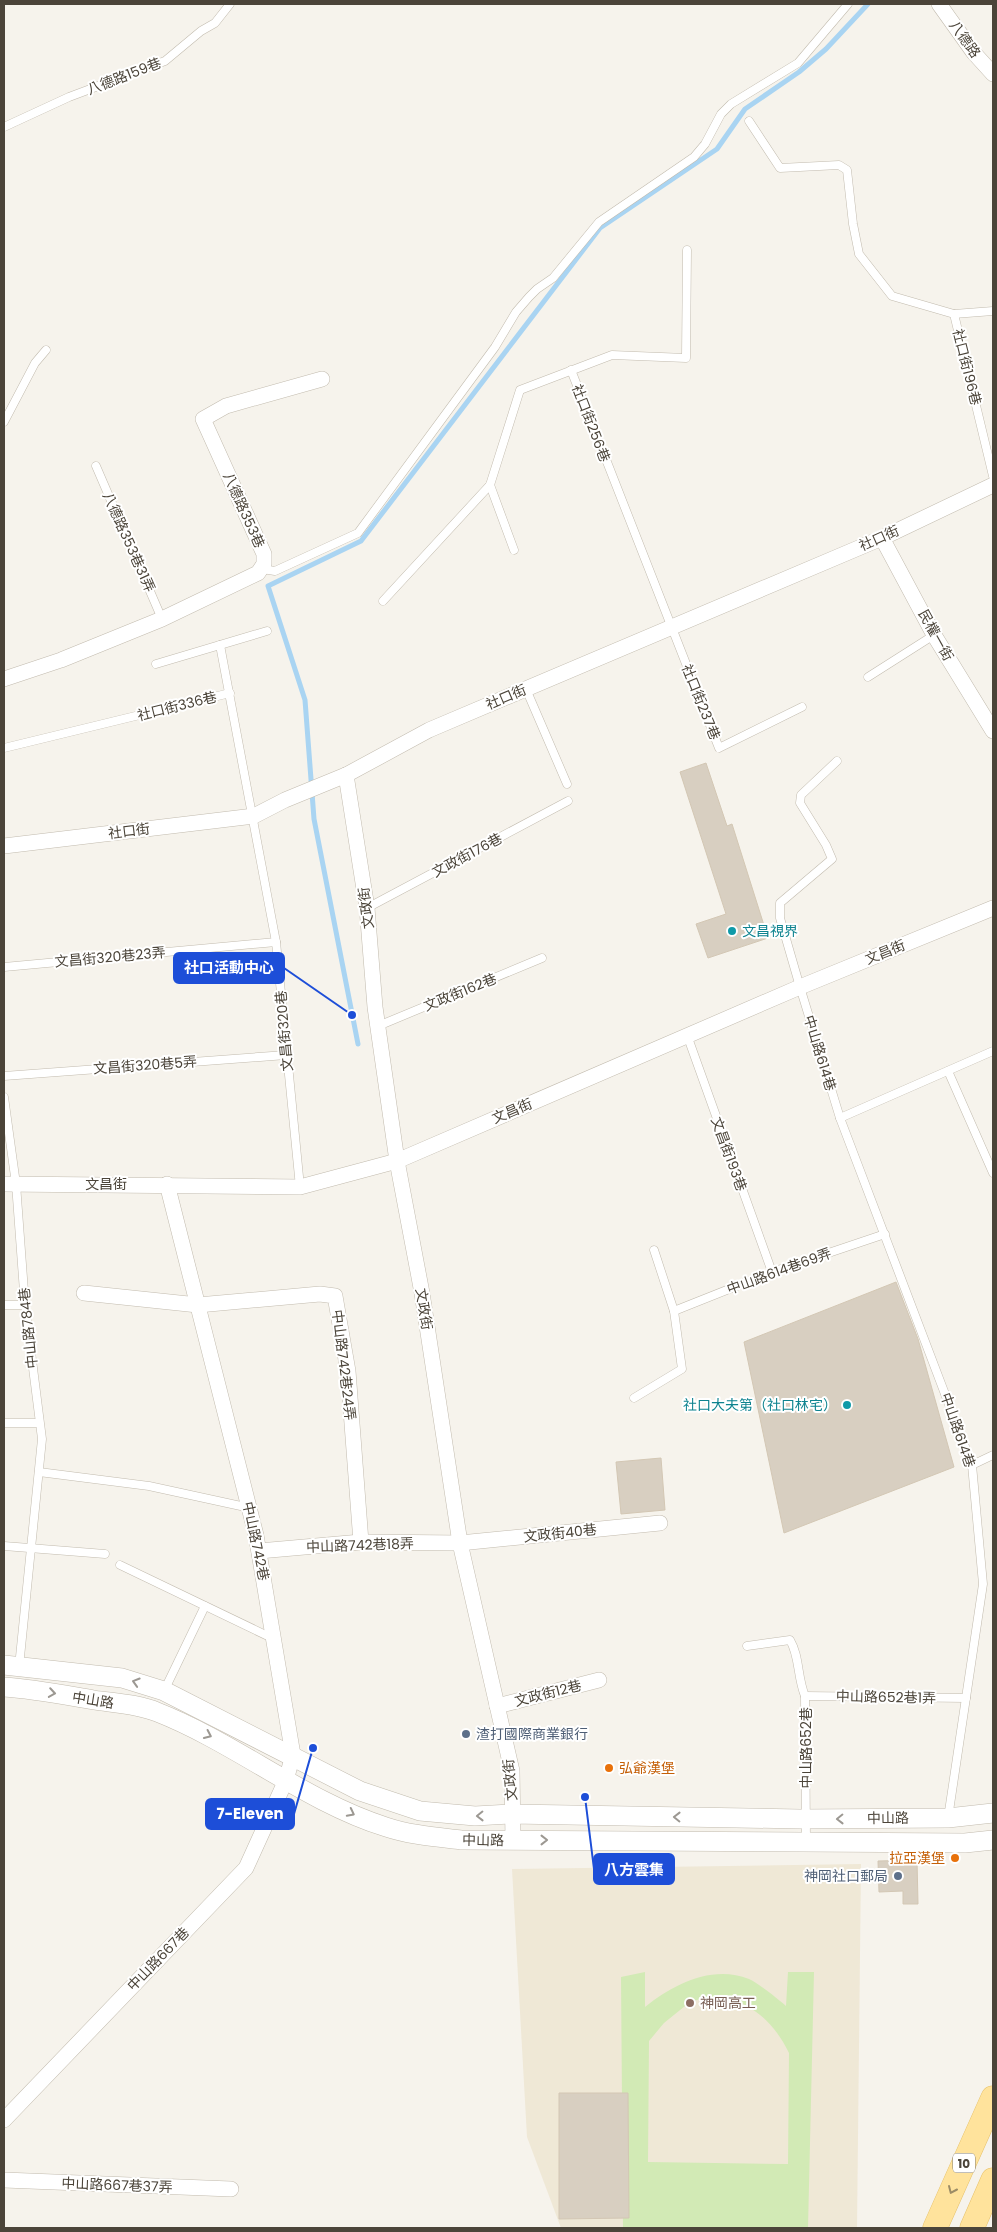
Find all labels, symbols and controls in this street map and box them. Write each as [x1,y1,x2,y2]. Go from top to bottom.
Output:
street label: 八德路 [945,16,985,62]
street label: 八德路159巷 [84,53,164,99]
street label: 社口街196巷 [948,327,986,407]
street label: 社口街256巷 [567,381,615,465]
street label: 八德路353巷 [218,469,270,551]
street label: 八德路353巷31弄 [98,489,160,595]
street label: 社口街 [856,520,902,556]
street label: 民權一街 [914,606,958,664]
street label: 社口街237巷 [677,661,725,743]
street label: 社口街 [483,680,529,714]
street label: 社口街336巷 [135,686,219,726]
street label: 社口街 [107,819,151,843]
street label: 文政街176巷 [428,828,506,882]
street label: 文政街 [354,886,378,930]
place label: 文昌視界 [742,921,798,941]
marker: 文昌視界 [726,925,738,937]
street label: 文昌街 [862,935,908,969]
street label: 文昌街320巷23弄 [54,942,166,972]
callout: 社口活動中心 [174,953,284,983]
text: 社口活動中心 [184,957,274,978]
street label: 文政街162巷 [420,968,500,1016]
street label: 文昌街320巷 [271,990,297,1072]
street label: 中山路614巷 [799,1013,841,1093]
street label: 文昌街320巷5弄 [92,1051,198,1079]
street label: 文昌街 [489,1094,535,1128]
street label: 文昌街193巷 [706,1114,752,1194]
street label: 文昌街 [85,1174,127,1194]
street label: 中山路614巷69弄 [724,1243,834,1299]
street label: 中山路784巷 [14,1287,42,1369]
street label: 文政街 [411,1287,437,1331]
street label: 中山路742巷24弄 [327,1309,361,1421]
street label: 中山路614巷 [936,1390,980,1470]
place label: 社口大夫第（社口林宅） [683,1395,837,1415]
marker: 社口大夫第（社口林宅） [841,1399,853,1411]
street label: 中山路742巷 [238,1500,274,1582]
street label: 文政街40巷 [522,1519,598,1547]
street label: 中山路742巷18弄 [306,1533,414,1557]
street label: 文政街12巷 [512,1675,584,1711]
one-way arrow [133,1678,141,1688]
street label: 中山路652巷1弄 [836,1686,936,1708]
street label: 中山路 [71,1687,115,1713]
one-way arrow [48,1688,56,1698]
street label: 中山路652巷 [796,1707,816,1789]
place label: 渣打國際商業銀行 [476,1724,588,1744]
marker: 渣打國際商業銀行 [460,1728,472,1740]
one-way arrow [203,1729,212,1740]
street label: 文政街 [498,1758,522,1802]
place label: 弘爺漢堡 [619,1758,675,1778]
marker: 弘爺漢堡 [603,1762,615,1774]
callout: 7-Eleven [206,1799,294,1829]
text: 7-Eleven [216,1803,284,1824]
one-way arrow [345,1806,354,1816]
street label: 中山路 [867,1808,909,1828]
one-way arrow [476,1810,484,1821]
one-way arrow [673,1812,680,1822]
one-way arrow [835,1814,843,1824]
street label: 中山路 [462,1830,504,1850]
one-way arrow [540,1835,548,1846]
place label: 拉亞漢堡 [889,1848,945,1868]
marker: 拉亞漢堡 [949,1852,961,1864]
callout: 八方雲集 [594,1854,674,1884]
text: 八方雲集 [604,1859,664,1880]
place label: 神岡社口郵局 [804,1866,888,1886]
marker: 神岡社口郵局 [892,1870,904,1882]
street label: 中山路667巷 [123,1923,193,1995]
place label: 神岡高工 [700,1993,756,2013]
marker: 神岡高工 [684,1997,696,2009]
road number: 10 [953,2154,975,2172]
street label: 中山路667巷37弄 [61,2173,173,2197]
one-way arrow [948,2185,959,2194]

